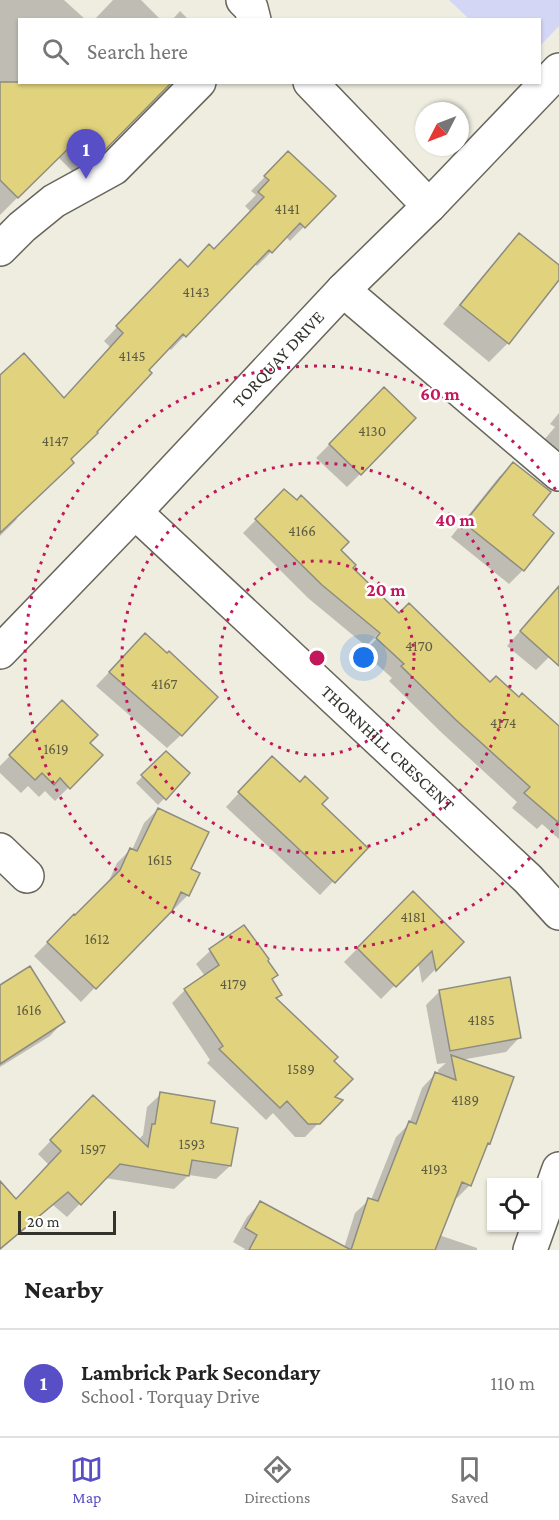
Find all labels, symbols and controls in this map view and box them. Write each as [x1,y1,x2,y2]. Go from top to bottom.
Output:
search box [18,18,541,84]
icon: search [39,35,72,68]
text: Search here [87,39,188,64]
north arrow [415,102,469,156]
pin: 1 [66,130,106,179]
house number: 4141 [274,201,300,217]
house number: 4143 [182,284,210,300]
street label: TORQUAY DRIVE [228,307,328,412]
house number: 4145 [118,348,146,364]
text: 60 m [420,384,460,404]
house number: 4130 [358,423,386,439]
house number: 4147 [42,433,69,449]
text: 40 m [435,510,475,530]
house number: 4166 [288,523,316,539]
text: 20 m [367,580,406,600]
house number: 4170 [405,638,433,654]
your location [349,643,378,672]
centre of rings [307,648,327,668]
house number: 4167 [151,676,177,692]
street label: THORNHILL CRESCENT [317,681,459,815]
house number: 4174 [490,715,516,731]
house number: 1619 [43,741,69,757]
house number: 1615 [148,852,172,868]
house number: 4181 [400,909,426,925]
house number: 1612 [85,931,109,947]
house number: 4179 [219,976,247,992]
house number: 1616 [16,1002,42,1018]
house number: 4185 [467,1012,495,1028]
house number: 1589 [287,1061,315,1077]
house number: 4189 [451,1092,479,1108]
house number: 1593 [179,1136,205,1152]
house number: 1597 [80,1141,106,1157]
house number: 4193 [420,1161,448,1177]
map controls [487,1178,541,1232]
button: locate [487,1178,541,1232]
scale bar [18,1208,116,1236]
text: 20 m [27,1213,60,1230]
text: Nearby [24,1275,103,1304]
text: Lambrick Park Secondary [81,1360,320,1385]
text: 1 [40,1372,47,1394]
text: 110 m [491,1372,535,1394]
text: School · Torquay Drive [81,1385,260,1407]
tab: Map [70,1453,103,1506]
tab: Directions [244,1453,310,1506]
tab: Saved [451,1453,489,1506]

